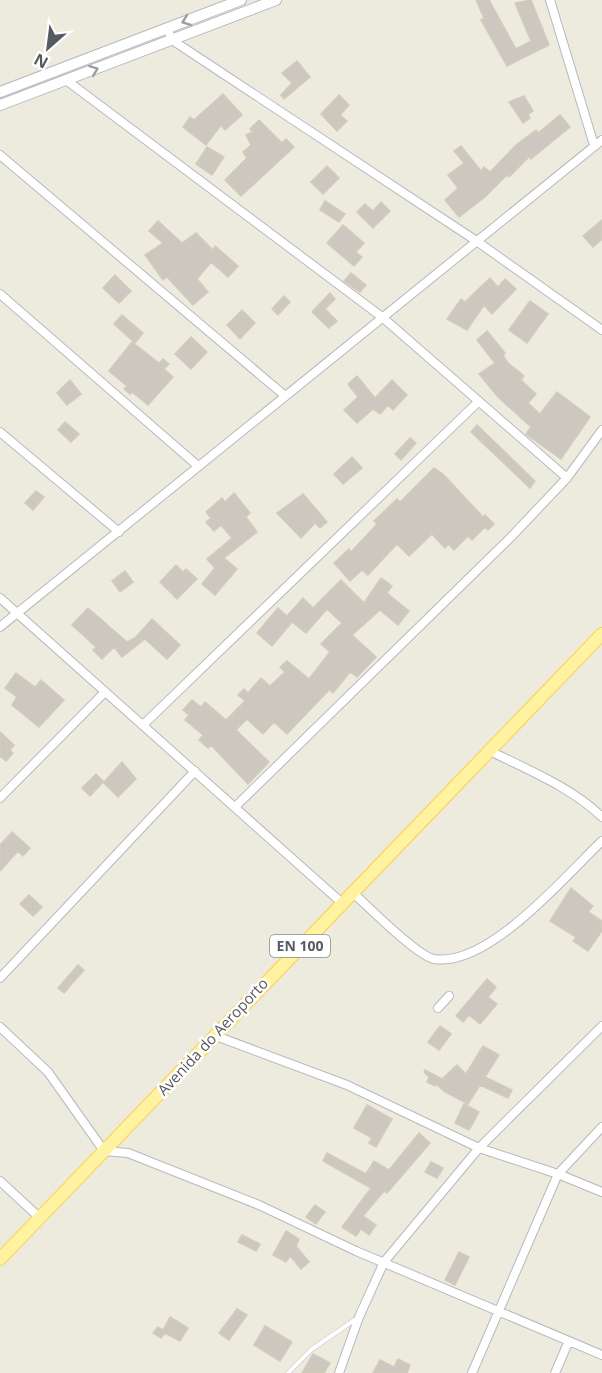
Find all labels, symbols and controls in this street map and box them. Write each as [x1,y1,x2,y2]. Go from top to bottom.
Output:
one-way arrow [181,14,192,26]
north arrow [18,18,78,78]
text: N [30,48,52,74]
one-way arrow [88,64,99,77]
road number: EN 100 [270,935,330,957]
street label: Avenida do Aeroporto [153,973,272,1099]

